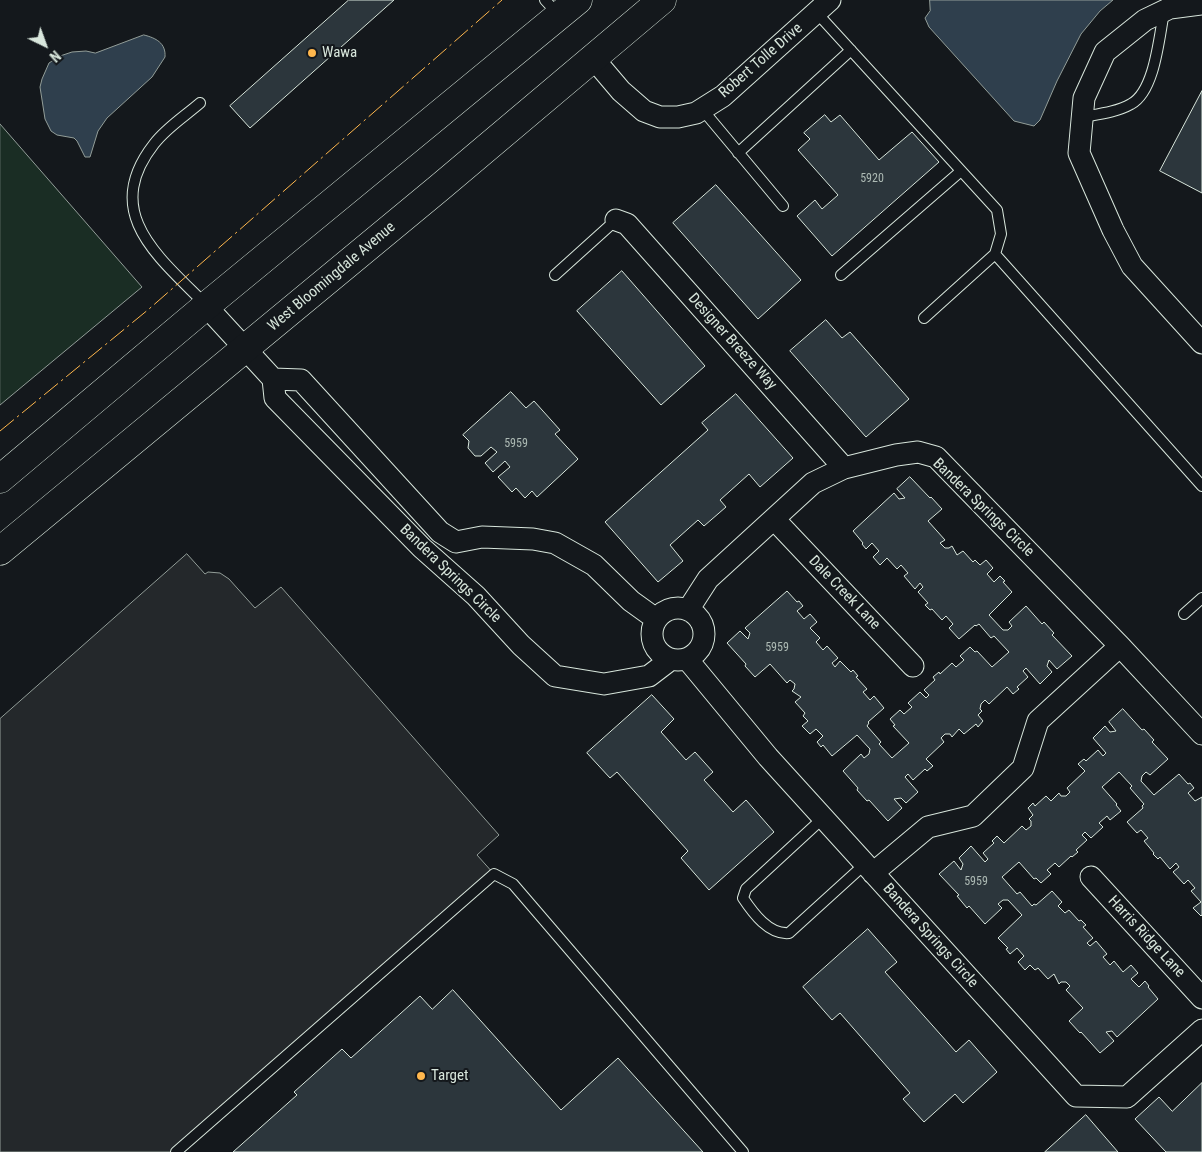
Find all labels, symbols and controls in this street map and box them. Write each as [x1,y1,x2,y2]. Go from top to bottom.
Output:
north arrow [20,20,70,70]
street label: Robert Tolle Drive [716,20,806,102]
place label: Wawa [322,44,357,62]
text: N [47,47,64,65]
marker: Wawa [306,47,318,59]
house number: 5920 [860,172,884,186]
street label: West Bloomingdale Avenue [265,218,399,336]
street label: Designer Breeze Way [684,290,780,394]
house number: 5959 [504,437,528,451]
street label: Bandera Springs Circle [929,455,1037,561]
street label: Bandera Springs Circle [396,521,504,627]
street label: Dale Creek Lane [804,552,884,634]
house number: 5959 [765,641,789,655]
house number: 5959 [964,875,988,889]
street label: Bandera Springs Circle [879,880,981,992]
street label: Harris Ridge Lane [1104,893,1188,981]
place label: Target [431,1067,468,1085]
marker: Target [415,1070,427,1082]

